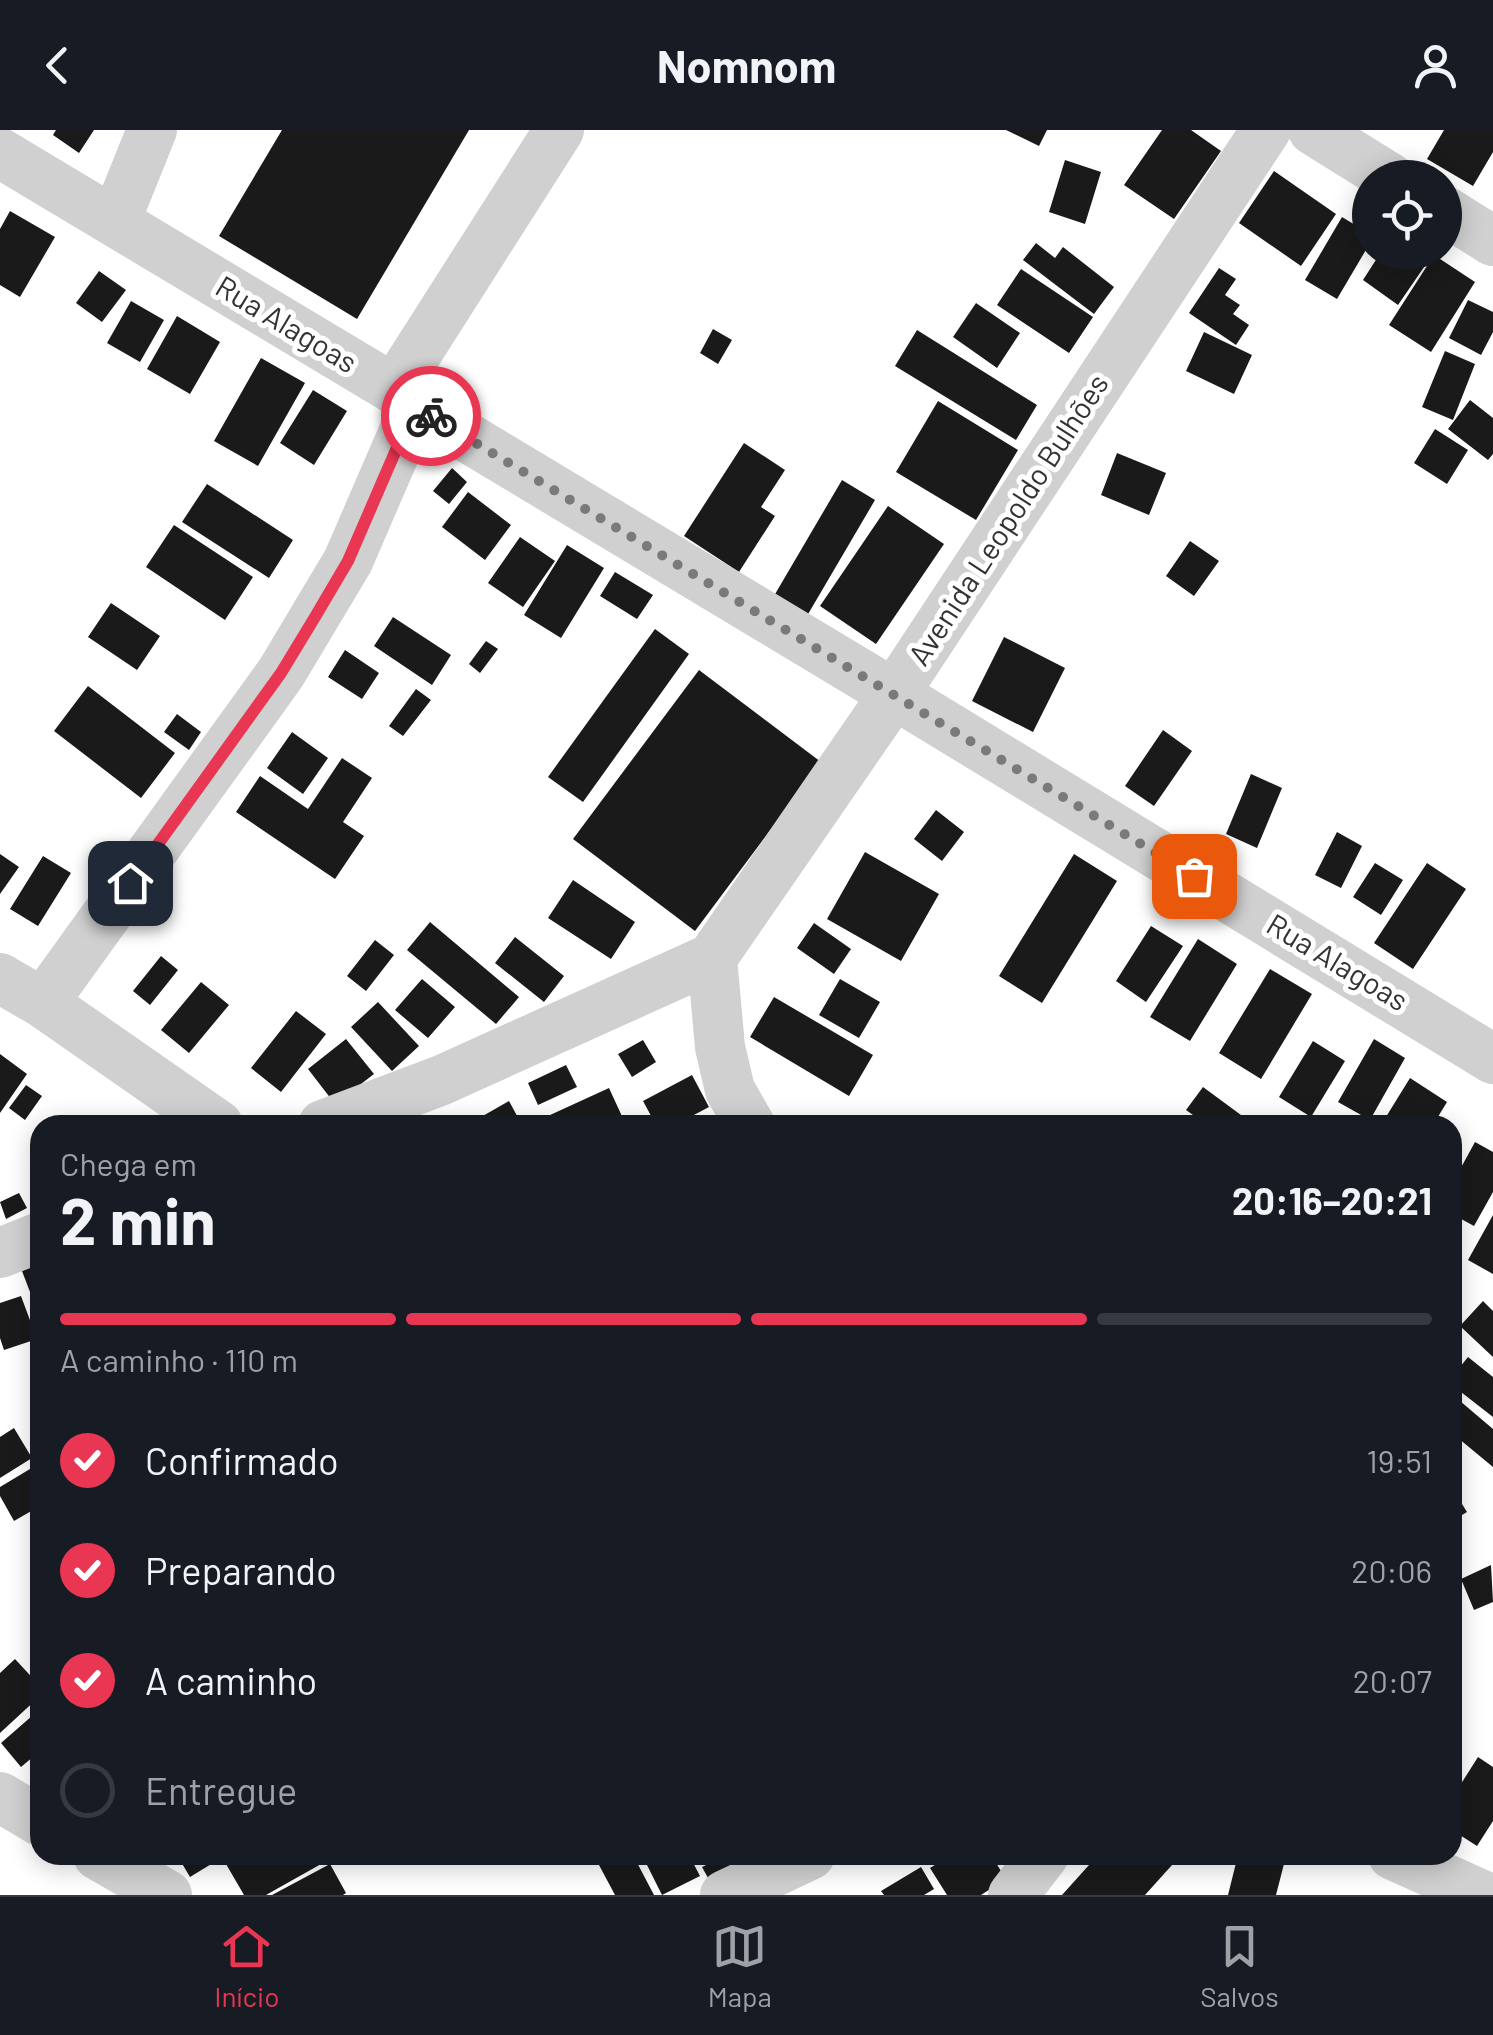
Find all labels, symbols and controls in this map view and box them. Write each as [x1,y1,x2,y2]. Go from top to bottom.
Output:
icon: back [30,38,85,93]
text: Nomnom [657,38,836,92]
icon: person [1408,38,1463,93]
map controls [1352,160,1462,270]
button: locate [1352,160,1462,270]
street label: Rua Alagoas [210,267,364,379]
courier [381,366,481,466]
street label: Avenida Leopoldo Bulhões [900,367,1115,671]
icon: bike [404,389,459,444]
pin [1152,834,1237,919]
pin [88,841,173,926]
icon: bag [1167,849,1222,904]
icon: home [103,856,158,911]
street label: Rua Alagoas [1261,905,1415,1017]
text: Chega em [60,1144,197,1182]
text: 20:16–20:21 [1232,1177,1432,1223]
text: 2 min [60,1180,216,1258]
text: A caminho · 110 m [60,1340,298,1378]
icon: check [60,1433,115,1488]
text: Confirmado [145,1437,339,1483]
text: 19:51 [1367,1441,1432,1479]
icon: check [60,1543,115,1598]
text: Preparando [145,1547,337,1593]
text: 20:06 [1351,1551,1432,1589]
icon: check [60,1653,115,1708]
text: A caminho [145,1657,317,1703]
text: 20:07 [1353,1661,1432,1699]
text: Entregue [145,1767,297,1813]
tab: Início [214,1919,279,2013]
tab: Mapa [708,1919,772,2013]
tab: Salvos [1200,1919,1279,2013]

